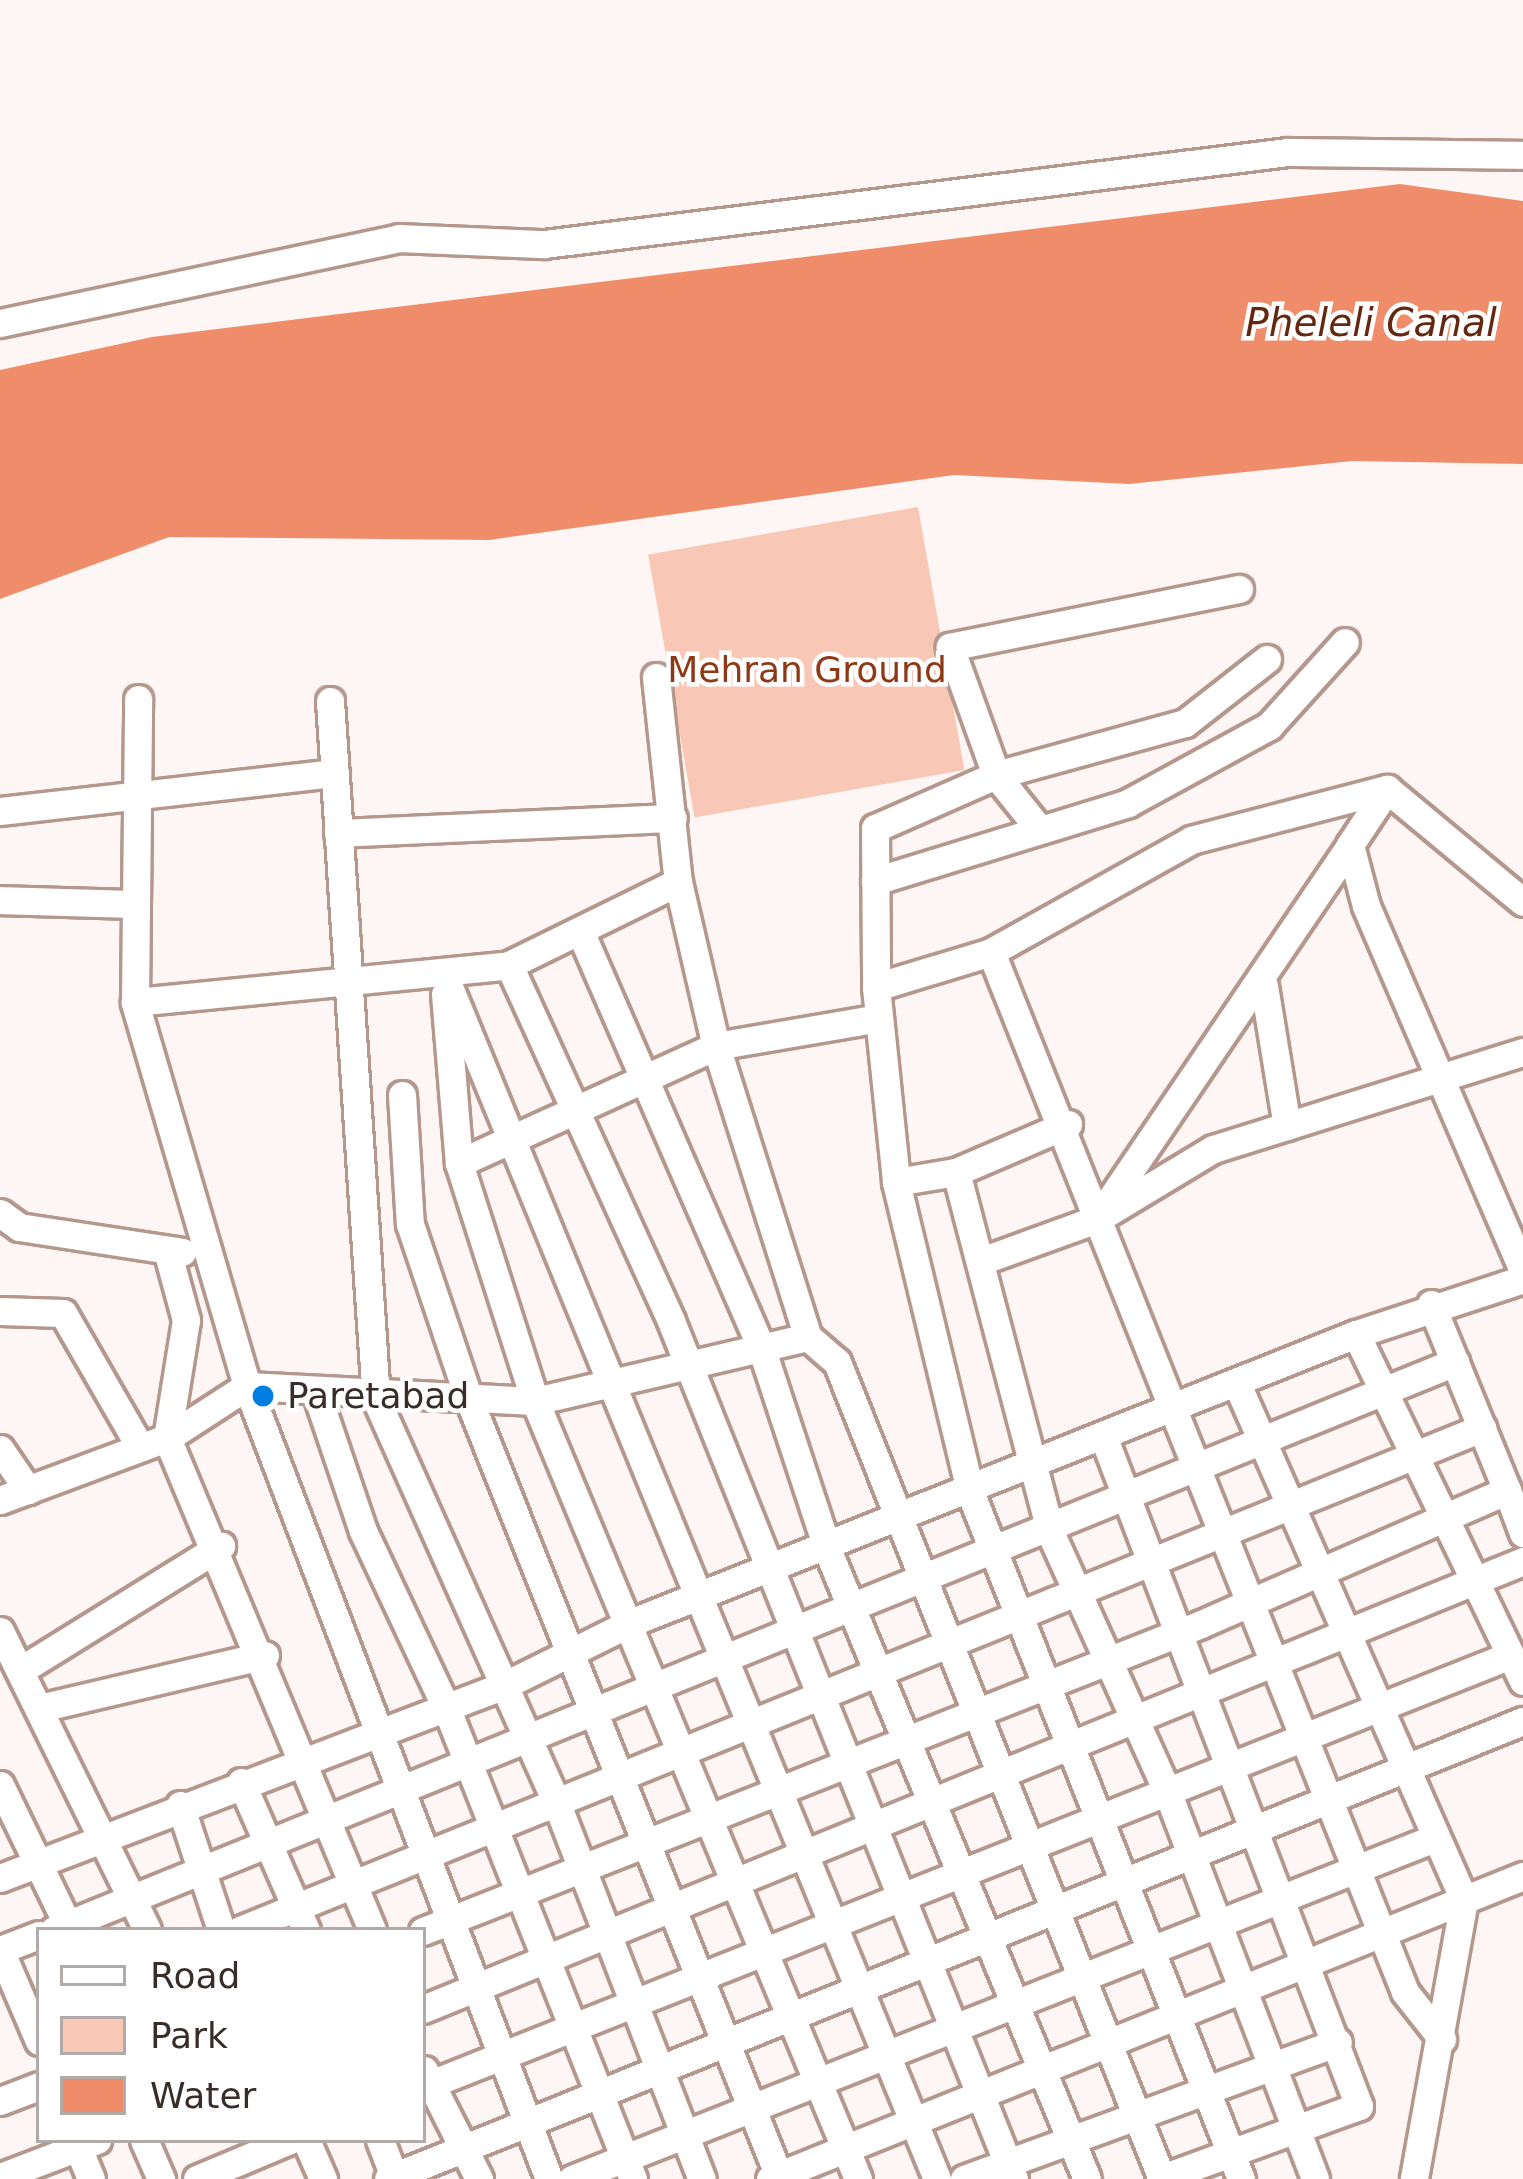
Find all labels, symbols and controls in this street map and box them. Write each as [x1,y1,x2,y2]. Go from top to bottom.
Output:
water label: Pheleli Canal [1245,300,1497,346]
park label: Mehran Ground [667,648,947,692]
place label: Paretabad [287,1374,469,1418]
marker: Paretabad [250,1383,276,1409]
legend [36,1927,426,2143]
text: Road [150,1955,240,1996]
text: Park [150,2015,228,2056]
text: Water [150,2075,256,2116]

